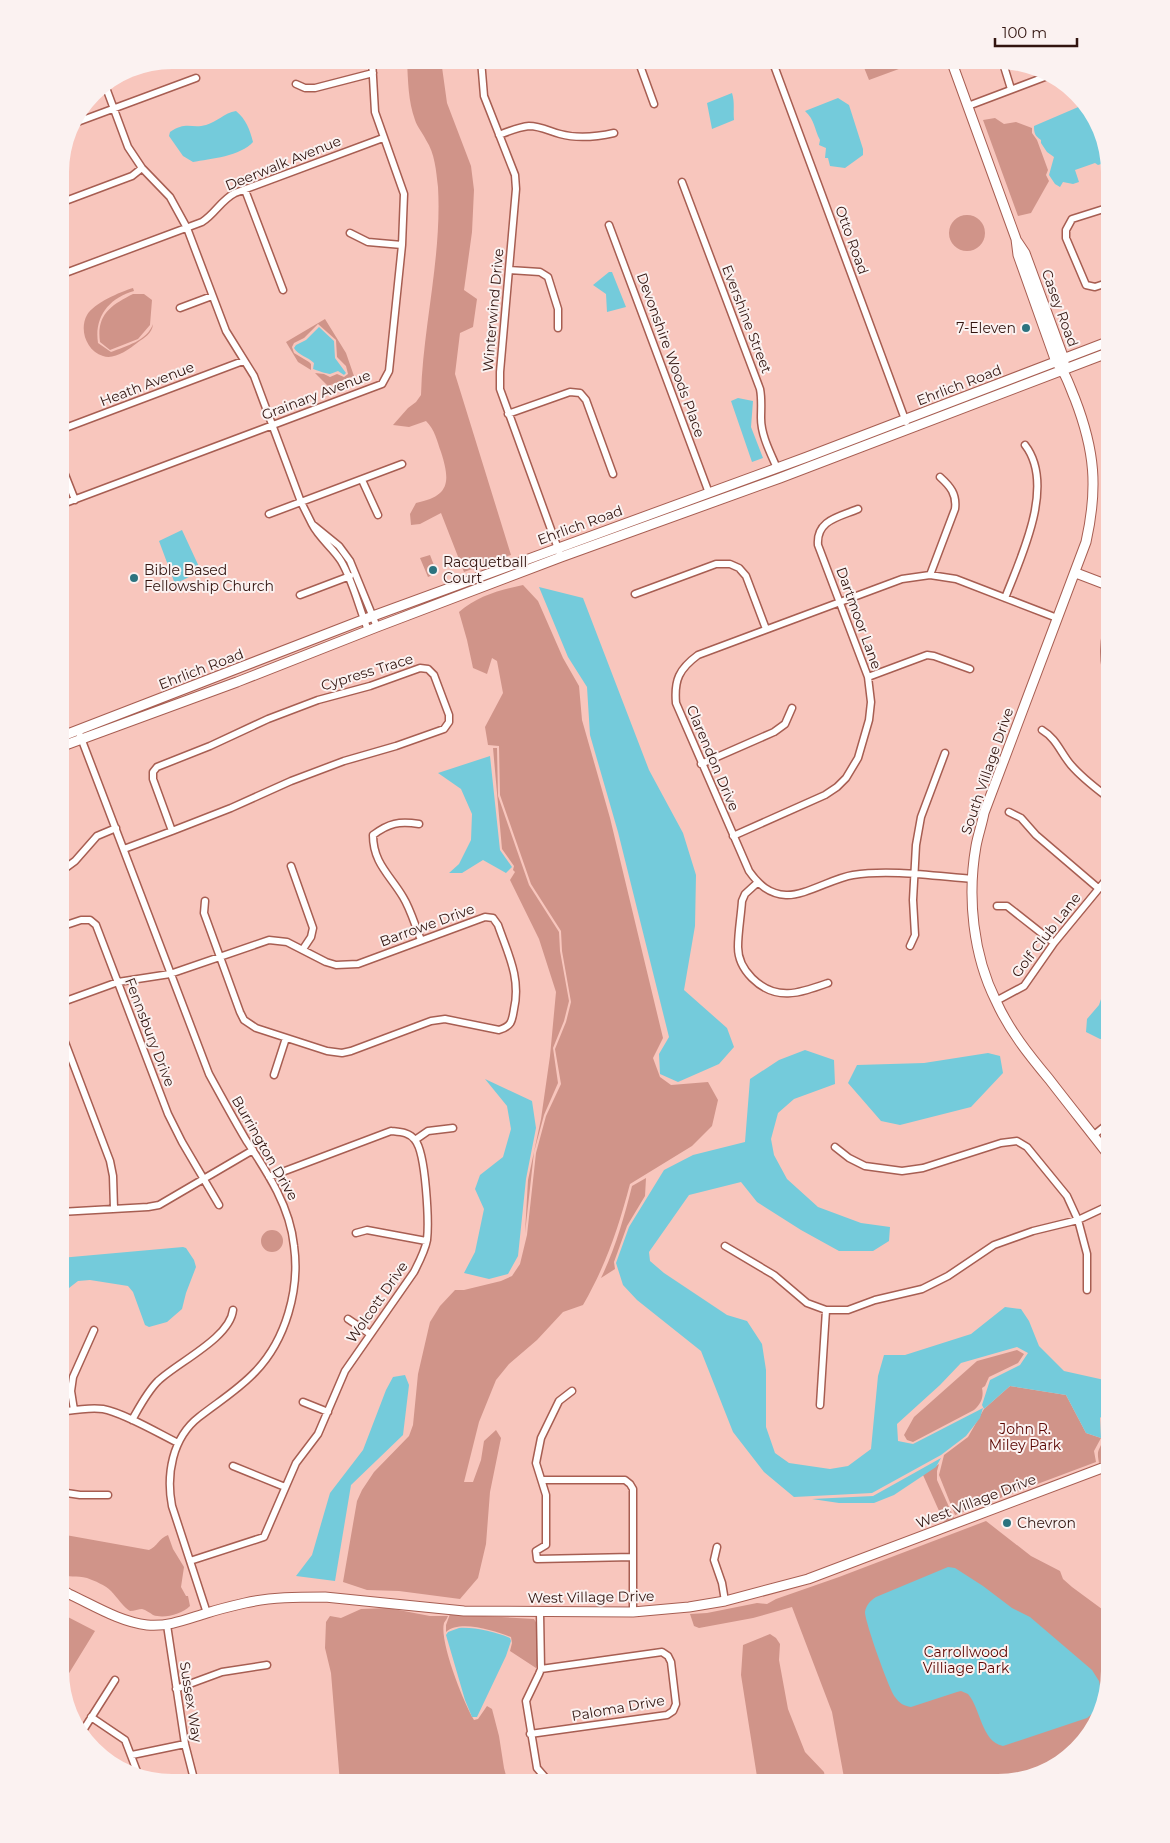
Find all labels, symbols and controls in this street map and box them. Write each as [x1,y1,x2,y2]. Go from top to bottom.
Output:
scale bar [995,15,1078,47]
text: 100 m [1002,23,1047,42]
street label: Deerwalk Avenue [222,132,344,194]
street label: Otto Road [831,203,873,277]
street label: Winterwind Drive [479,248,507,372]
street label: Evershine Street [718,262,776,376]
street label: Casey Road [1038,267,1082,349]
street label: Devonshire Woods Place [633,270,709,440]
place label: 7-Eleven [956,319,1016,337]
marker: 7-Eleven [1020,322,1032,334]
street label: Heath Avenue [97,358,197,410]
street label: Ehrlich Road [914,361,1004,409]
street label: Grainary Avenue [259,366,373,424]
street label: Ehrlich Road [535,501,625,549]
place label: Racquetball Court [443,553,527,587]
place label: Bible Based Fellowship Church [144,561,274,595]
marker: Racquetball Court [427,564,439,576]
street label: Dartmoor Lane [832,564,886,672]
marker: Bible Based Fellowship Church [128,572,140,584]
street label: Ehrlich Road [156,645,246,693]
street label: Cypress Trace [319,649,415,695]
street label: Clarendon Drive [683,702,743,814]
street label: South Village Drive [957,705,1017,837]
street label: Golf Club Lane [1007,889,1085,981]
street label: Barrowe Drive [377,900,477,950]
street label: Fennsbury Drive [121,975,179,1089]
street label: Burrington Drive [228,1092,302,1204]
street label: Wolcott Drive [342,1258,412,1346]
park label: John R. Miley Park [989,1420,1062,1454]
street label: West Village Drive [914,1470,1038,1532]
place label: Chevron [1017,1514,1076,1532]
marker: Chevron [1001,1517,1013,1529]
street label: West Village Drive [527,1587,655,1607]
park label: Carrollwood Villiage Park [923,1643,1010,1677]
street label: Sussex Way [176,1660,206,1744]
street label: Paloma Drive [570,1691,666,1725]

